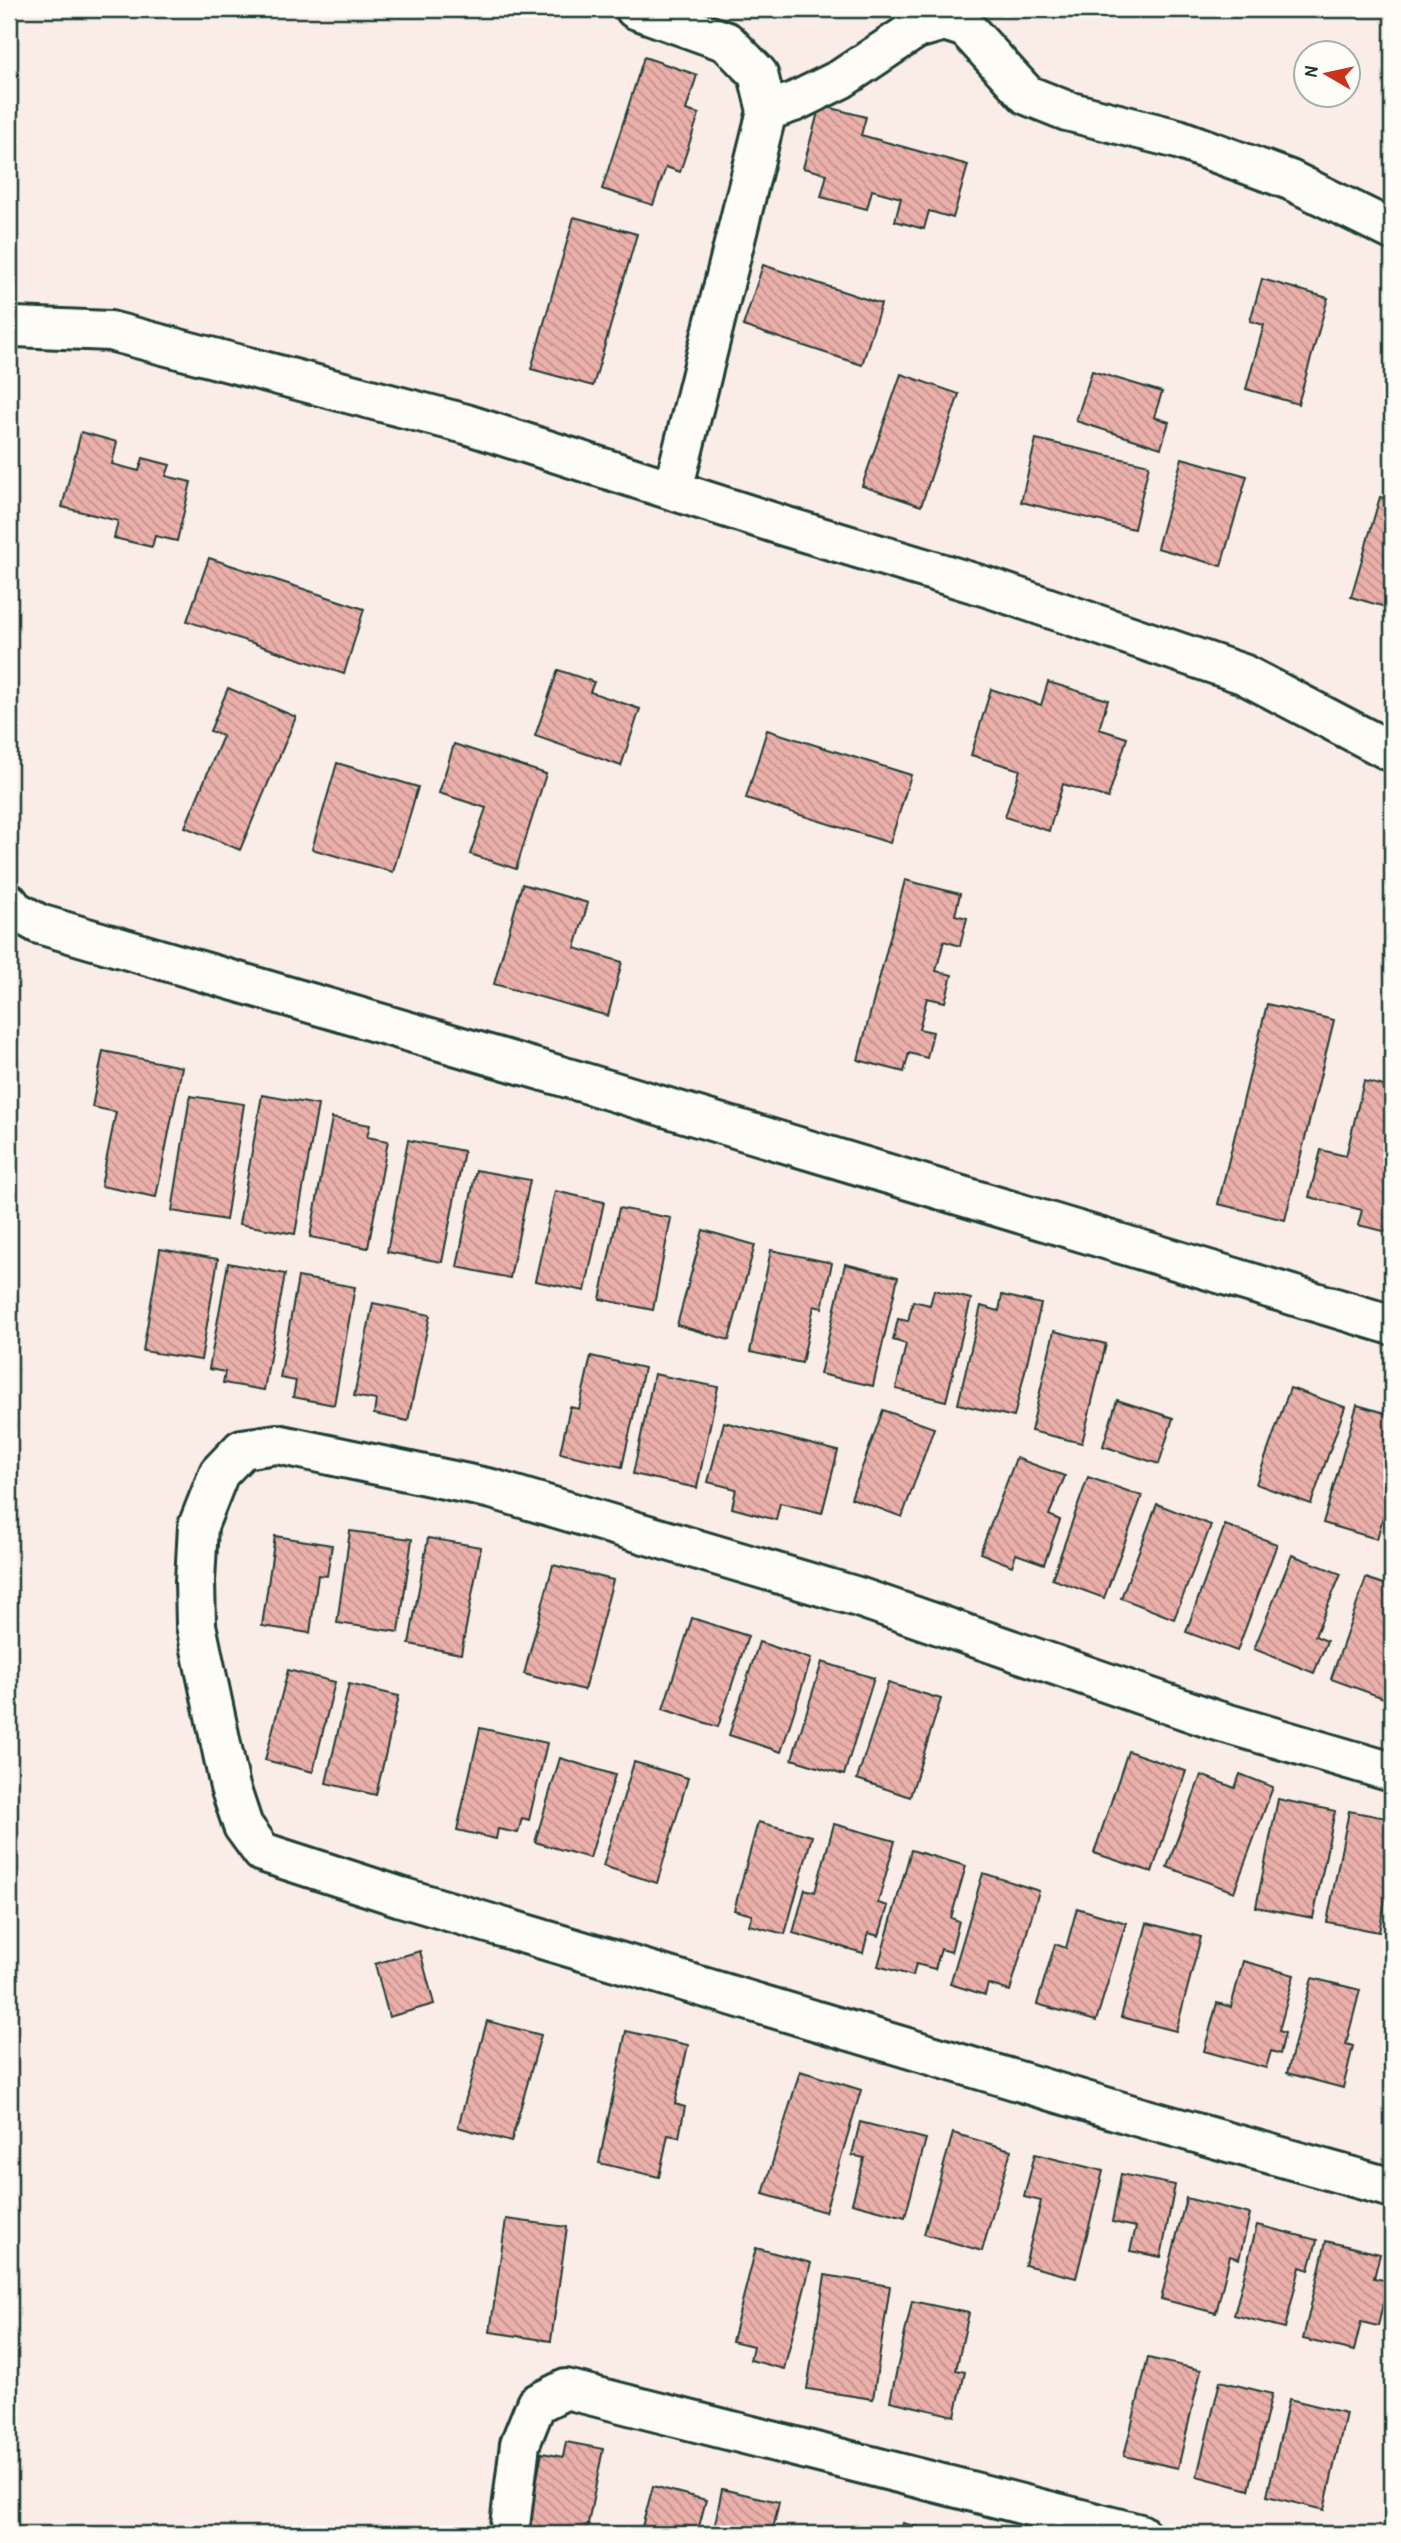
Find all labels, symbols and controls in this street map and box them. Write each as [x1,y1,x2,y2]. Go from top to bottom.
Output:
north arrow [1292,38,1362,108]
text: N [1297,64,1324,78]

